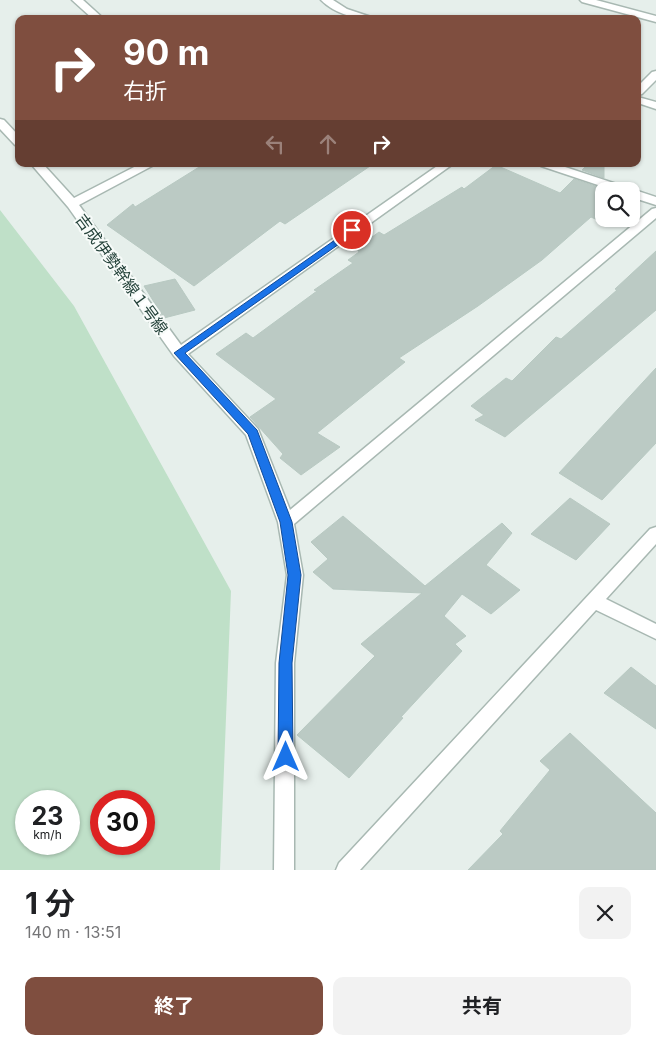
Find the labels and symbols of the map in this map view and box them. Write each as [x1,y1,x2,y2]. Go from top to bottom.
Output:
pin [331,209,373,251]
street label: 吉成伊勢幹線１号線 [72,210,172,338]
position arrow [259,730,311,782]
speed limit sign: 30 [90,790,155,855]

